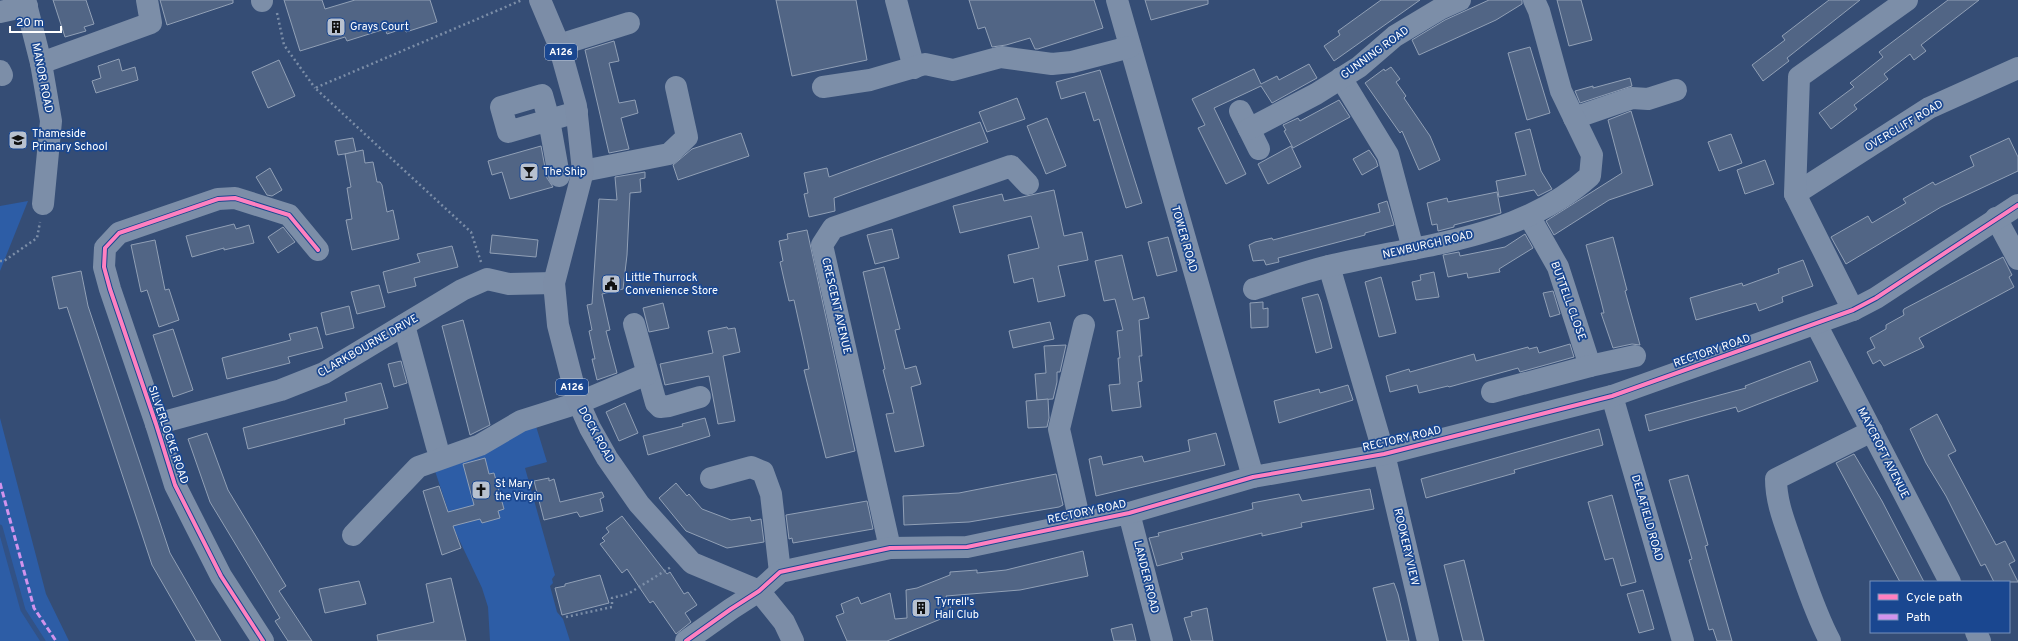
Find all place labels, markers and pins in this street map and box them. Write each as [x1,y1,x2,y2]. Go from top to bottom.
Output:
building icon: Grays Court [325,16,347,38]
place label: Grays Court [350,20,409,34]
place label: Thameside Primary School [32,127,108,154]
school or university icon: Thameside Primary School [7,129,29,151]
bar icon: The Ship [518,161,540,183]
place label: The Ship [543,165,586,179]
place label: Little Thurrock Convenience Store [625,271,718,298]
public building icon: Little Thurrock Convenience Store [600,273,622,295]
place label: St Mary the Virgin [495,477,543,504]
church icon: St Mary the Virgin [470,479,492,501]
place label: Tyrrell's Hall Club [935,595,979,622]
building icon: Tyrrell's Hall Club [910,597,932,619]

